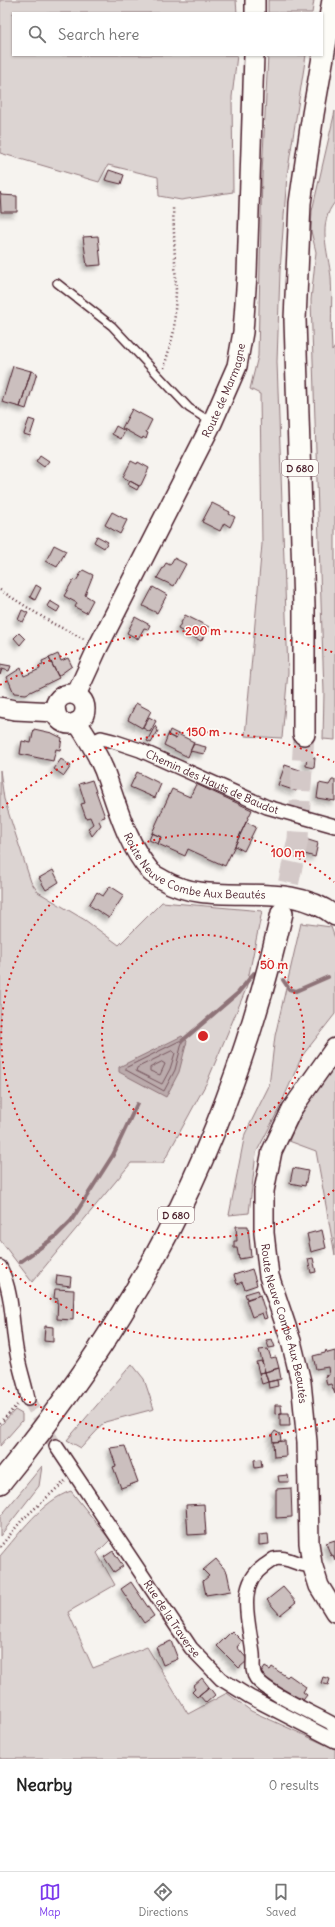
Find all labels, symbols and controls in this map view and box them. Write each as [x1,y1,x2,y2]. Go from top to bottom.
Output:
search box [12,12,323,56]
icon: search [26,23,48,45]
text: Search here [58,25,139,44]
street label: Route de Marmagne [199,342,248,440]
road number: D 680 [282,460,318,476]
text: 200 m [185,623,221,638]
text: 150 m [187,724,220,739]
street label: Chemin des Hauts de Baudot [144,747,280,817]
street label: Route Neuve Combe Aux Beautés [121,830,266,902]
text: 100 m [271,845,305,860]
text: 50 m [260,957,289,972]
centre of rings [196,1029,210,1043]
road number: D 680 [158,1207,194,1223]
street label: Route Neuve Combe Aux Beautés [258,1243,310,1404]
street label: Rue de la Traverse [141,1577,203,1660]
text: Nearby [16,1774,72,1796]
text: 0 results [269,1777,319,1794]
tab: Map [39,1881,61,1919]
tab: Directions [139,1881,188,1919]
tab: Saved [266,1881,296,1919]

